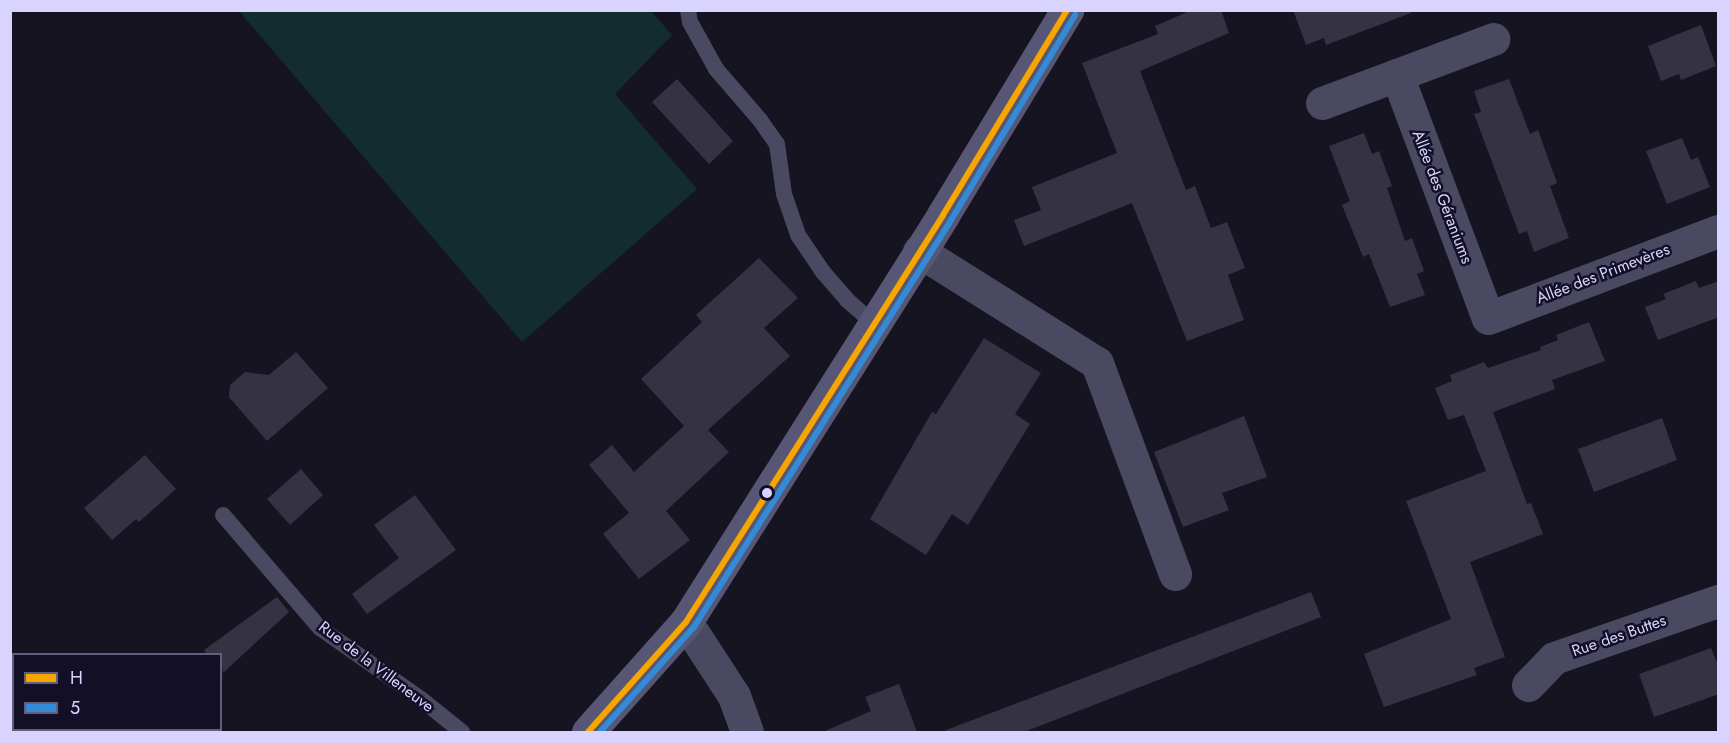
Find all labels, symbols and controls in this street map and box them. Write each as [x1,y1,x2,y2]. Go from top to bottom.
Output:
street label: Allée des Géraniums [1408,127,1476,267]
street label: Allée des Primevères [1534,240,1672,308]
unlabelled marker [761,487,773,499]
street label: Rue des Buttes [1569,611,1669,661]
street label: Rue de la Villeneuve [315,617,437,717]
legend [12,653,222,731]
text: H [70,665,83,691]
text: 5 [70,695,80,721]

